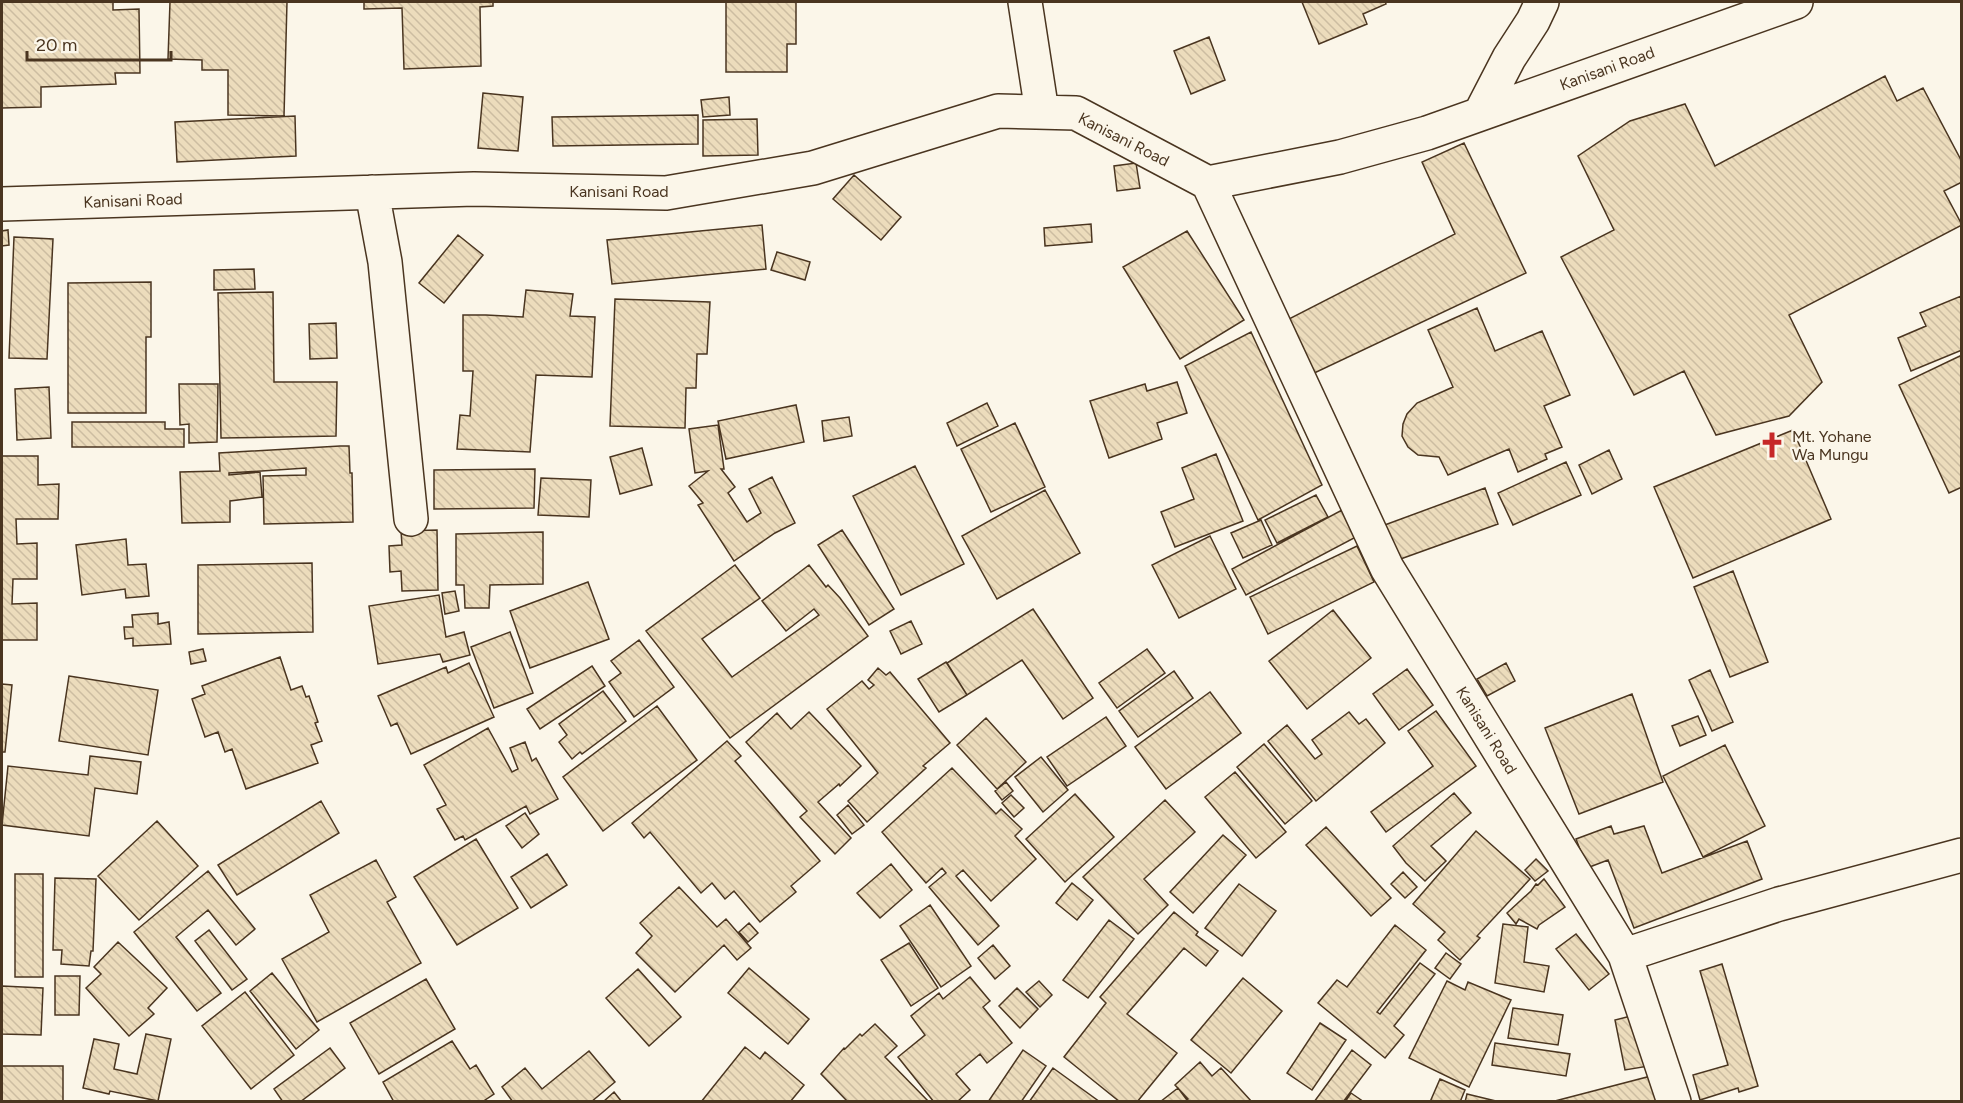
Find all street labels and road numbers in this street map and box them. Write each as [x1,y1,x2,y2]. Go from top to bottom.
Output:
street label: Kanisani Road [1557,43,1657,94]
street label: Kanisani Road [1075,108,1172,170]
street label: Kanisani Road [569,182,669,201]
street label: Kanisani Road [83,189,183,212]
street label: Kanisani Road [1452,683,1521,777]

